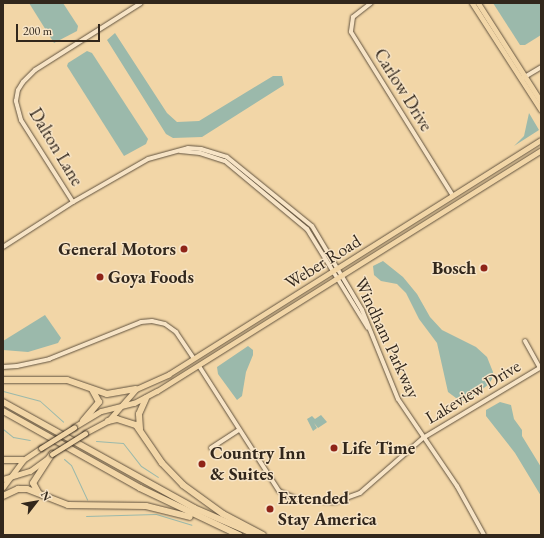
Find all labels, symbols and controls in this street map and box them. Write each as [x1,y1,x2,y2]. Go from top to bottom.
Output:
scale bar [18,16,102,42]
text: 200 m [23,23,52,39]
street label: Carlow Drive [369,45,437,135]
street label: Dalton Lane [24,104,88,190]
street label: Weber Road [281,230,365,294]
place label: General Motors [58,238,176,260]
marker: General Motors [179,244,189,254]
place label: Bosch [432,257,476,279]
marker: Bosch [479,263,489,273]
place label: Goya Foods [108,266,194,288]
marker: Goya Foods [95,272,105,282]
street label: Windham Parkway [350,274,424,402]
street label: Lakeview Drive [422,355,524,429]
place label: Life Time [342,437,415,459]
place label: Country Inn & Suites [210,443,306,486]
marker: Life Time [329,443,339,453]
marker: Country Inn & Suites [197,459,207,469]
north arrow [16,482,56,522]
text: N [38,488,55,503]
place label: Extended Stay America [278,488,377,530]
marker: Extended Stay America [265,504,275,514]

